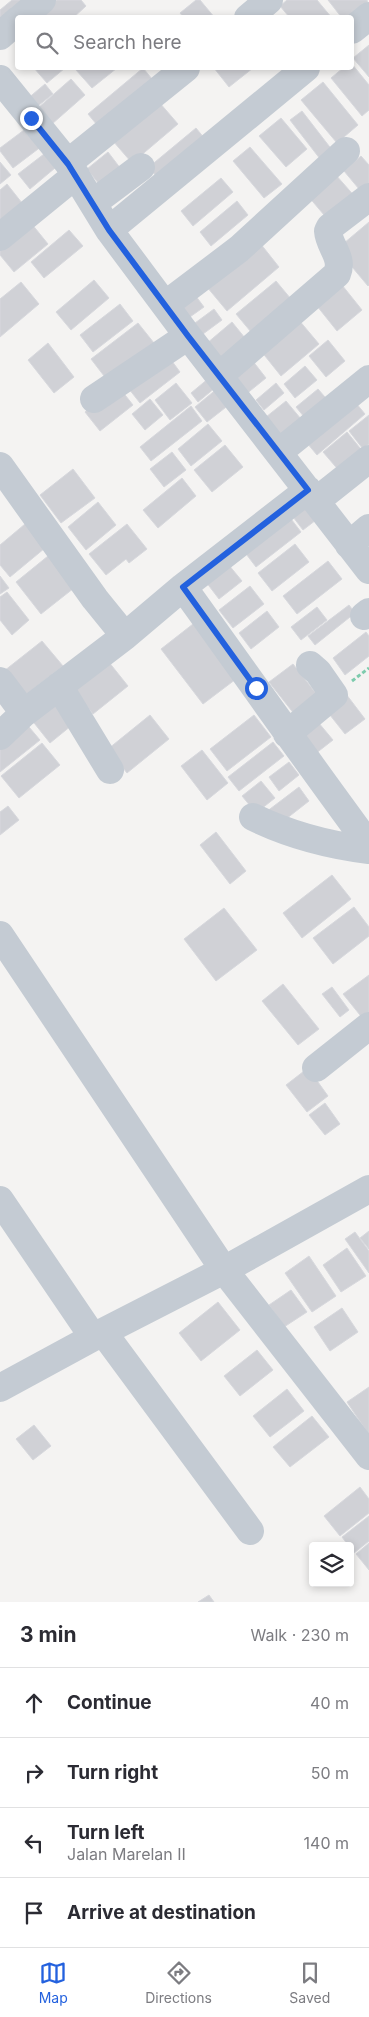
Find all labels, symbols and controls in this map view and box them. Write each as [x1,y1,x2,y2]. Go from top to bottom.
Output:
search box [15,15,354,70]
icon: search [33,29,61,57]
text: Search here [73,31,182,54]
route end [20,107,43,130]
route start [245,677,268,700]
map controls [309,1542,354,1587]
button: layers [309,1542,354,1587]
text: 3 min [20,1622,76,1647]
text: Walk · 230 m [251,1625,349,1645]
icon: ahead [20,1689,48,1717]
text: Continue [67,1691,152,1714]
text: 40 m [310,1693,349,1713]
icon: right [20,1759,48,1787]
text: Turn right [67,1761,158,1784]
text: 50 m [311,1763,349,1783]
text: Turn left [67,1821,145,1844]
icon: left [20,1829,48,1857]
text: 140 m [304,1833,349,1853]
text: Jalan Marelan II [67,1844,186,1864]
icon: arrive [20,1899,48,1927]
text: Arrive at destination [67,1901,256,1924]
tab: Map [39,1959,68,2006]
tab: Directions [145,1959,212,2006]
tab: Saved [289,1959,330,2006]

